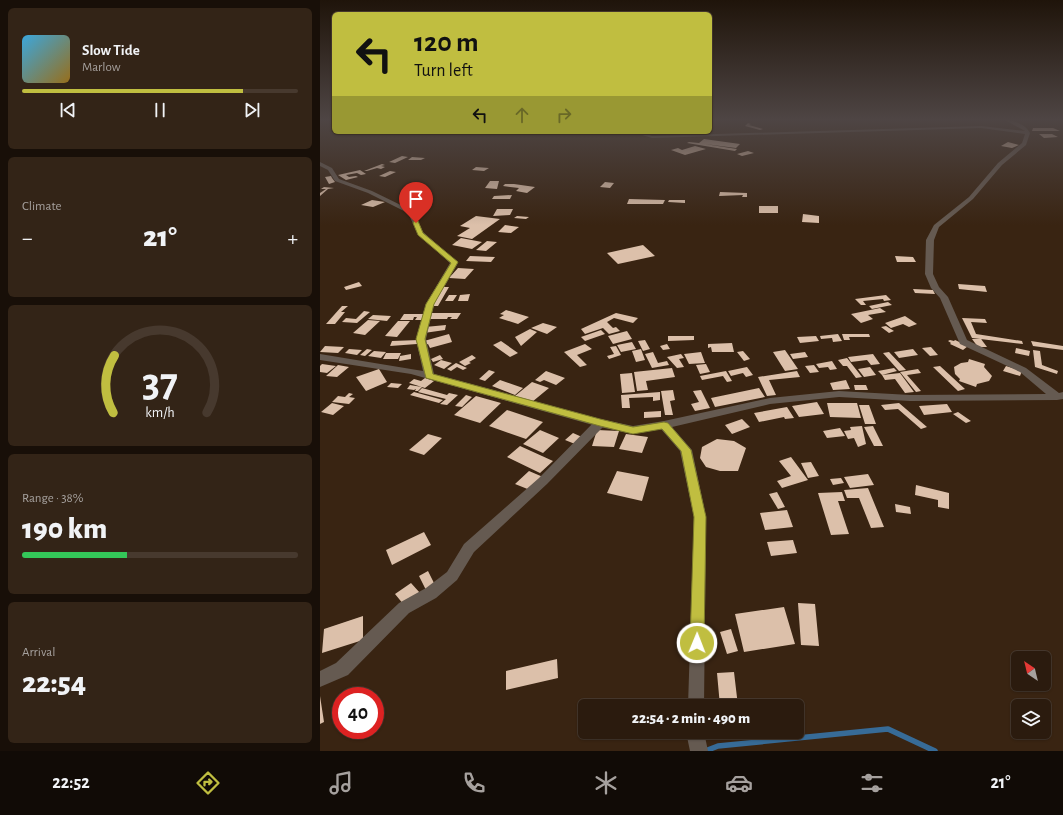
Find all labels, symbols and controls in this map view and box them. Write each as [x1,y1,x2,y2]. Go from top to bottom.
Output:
icon: left [348,28,400,80]
text: 120 m [414,29,479,57]
text: Slow Tide [82,43,140,58]
text: Marlow [82,61,120,74]
text: Turn left [414,62,473,80]
icon: previous [57,99,79,121]
icon: pause [149,99,171,121]
icon: next [241,99,263,121]
icon: left [469,104,491,126]
icon: ahead [511,104,533,126]
icon: right [553,104,575,126]
pin [399,182,433,223]
icon: arrive [405,188,427,210]
text: Climate [22,200,61,213]
text: 21° [143,222,177,252]
text: − [22,227,33,249]
text: + [287,227,298,249]
text: 37 [142,363,178,404]
text: km/h [145,406,175,420]
text: Range · 38% [22,492,83,505]
text: 190 km [22,514,107,544]
position arrow [676,622,718,664]
text: Arrival [22,646,55,659]
north arrow [1011,651,1051,691]
map controls [1011,651,1051,739]
text: 22:54 [22,668,86,698]
speed limit sign: 40 [332,687,384,739]
button: layers [1011,699,1051,739]
text: 22:54 · 2 min · 490 m [632,711,750,726]
icon: directions [194,769,222,797]
icon: music [327,769,355,797]
icon: phone [460,769,488,797]
icon: climate [592,769,620,797]
icon: car [725,769,753,797]
icon: filters [858,769,886,797]
text: 22:52 [52,774,90,792]
text: 21° [990,774,1011,792]

